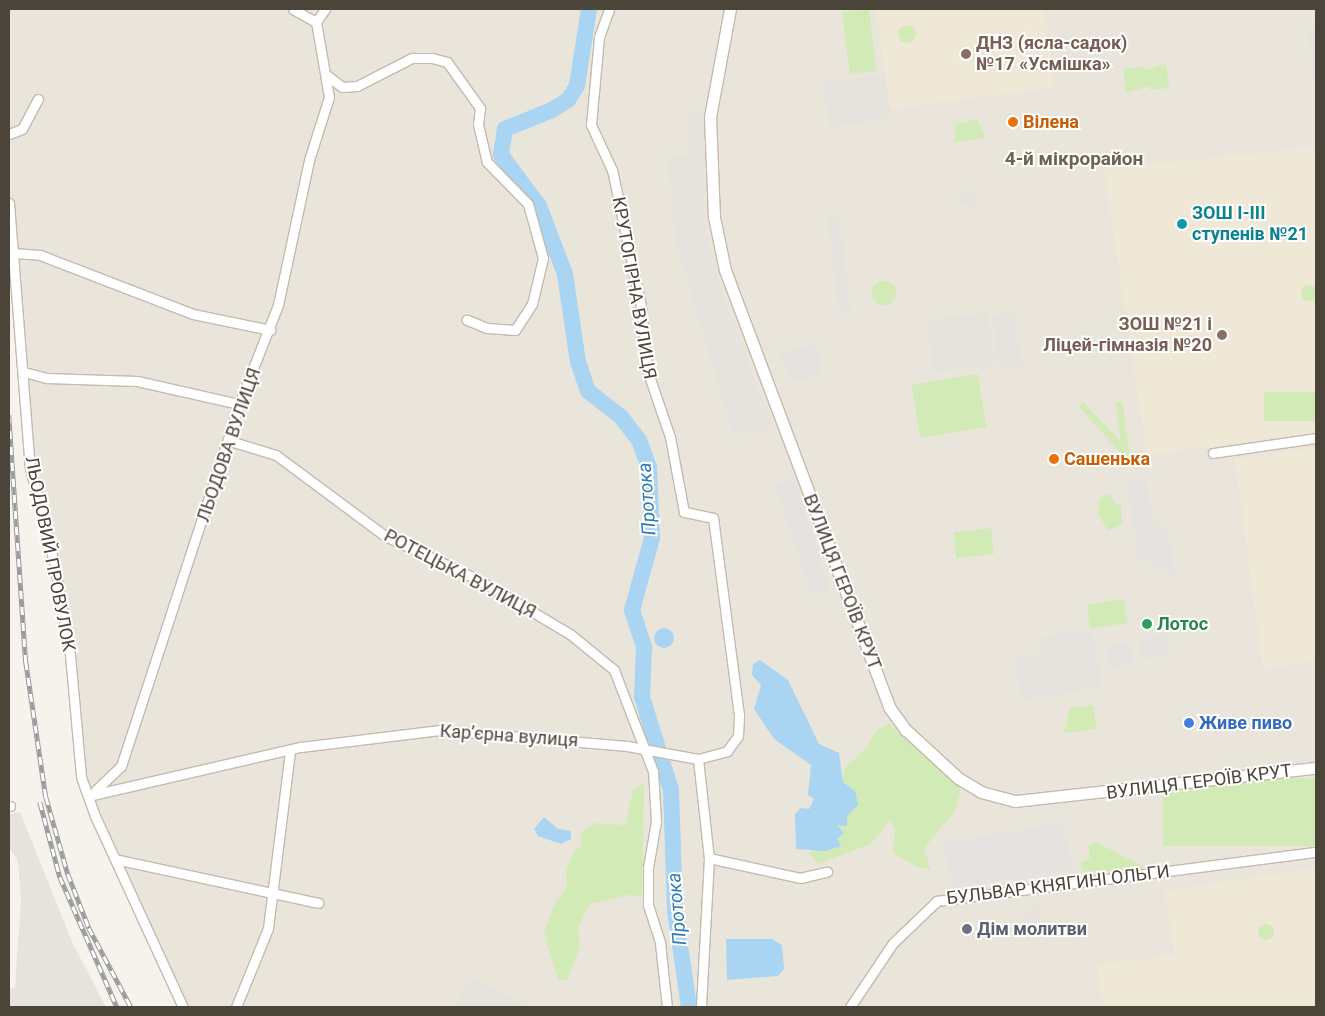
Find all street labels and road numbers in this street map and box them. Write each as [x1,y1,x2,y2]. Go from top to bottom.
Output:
street label: КРУТОГІРНА ВУЛИЦЯ [607,195,661,381]
street label: ЛЬОДОВА ВУЛИЦЯ [193,365,265,525]
street label: ЛЬОДОВИЙ ПРОВУЛОК [20,455,80,653]
street label: ВУЛИЦЯ ГЕРОЇВ КРУТ [799,491,885,673]
street label: РОТЕЦЬКА ВУЛИЦЯ [380,525,540,623]
street label: Карʼєрна вулиця [439,720,579,752]
street label: ВУЛИЦЯ ГЕРОЇВ КРУТ [1105,760,1293,804]
street label: БУЛЬВАР КНЯГИНІ ОЛЬГИ [945,861,1171,909]

